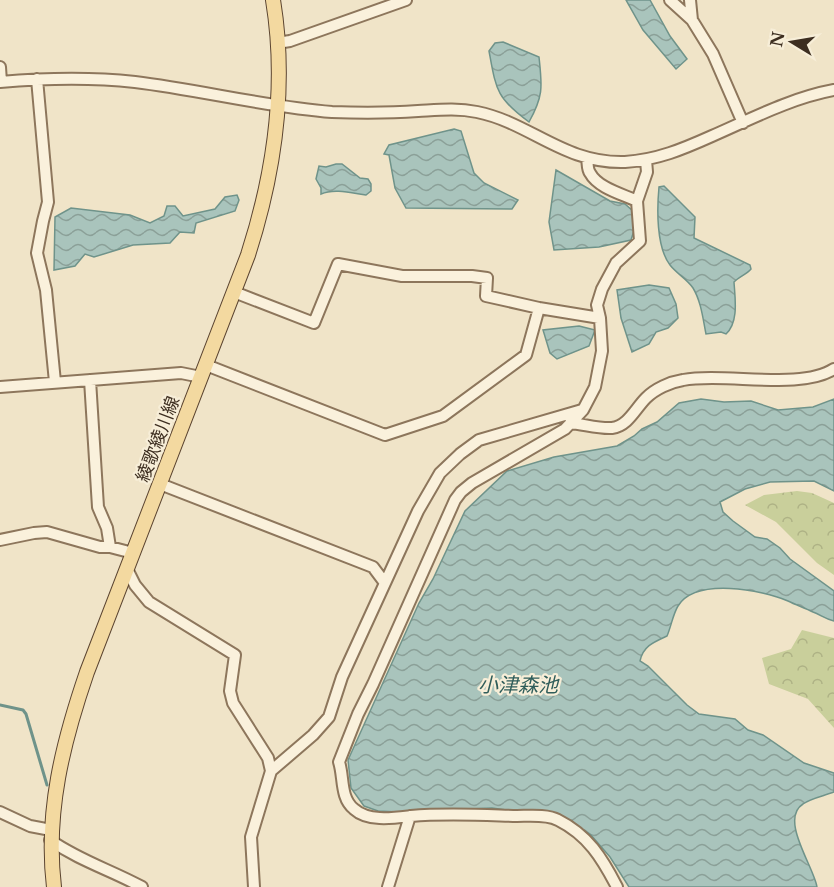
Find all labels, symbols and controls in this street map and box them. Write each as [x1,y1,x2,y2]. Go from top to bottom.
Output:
north arrow [762,12,822,72]
text: N [766,30,789,48]
street label: 綾歌綾川線 [132,393,184,485]
water label: 小津森池 [478,673,560,697]

